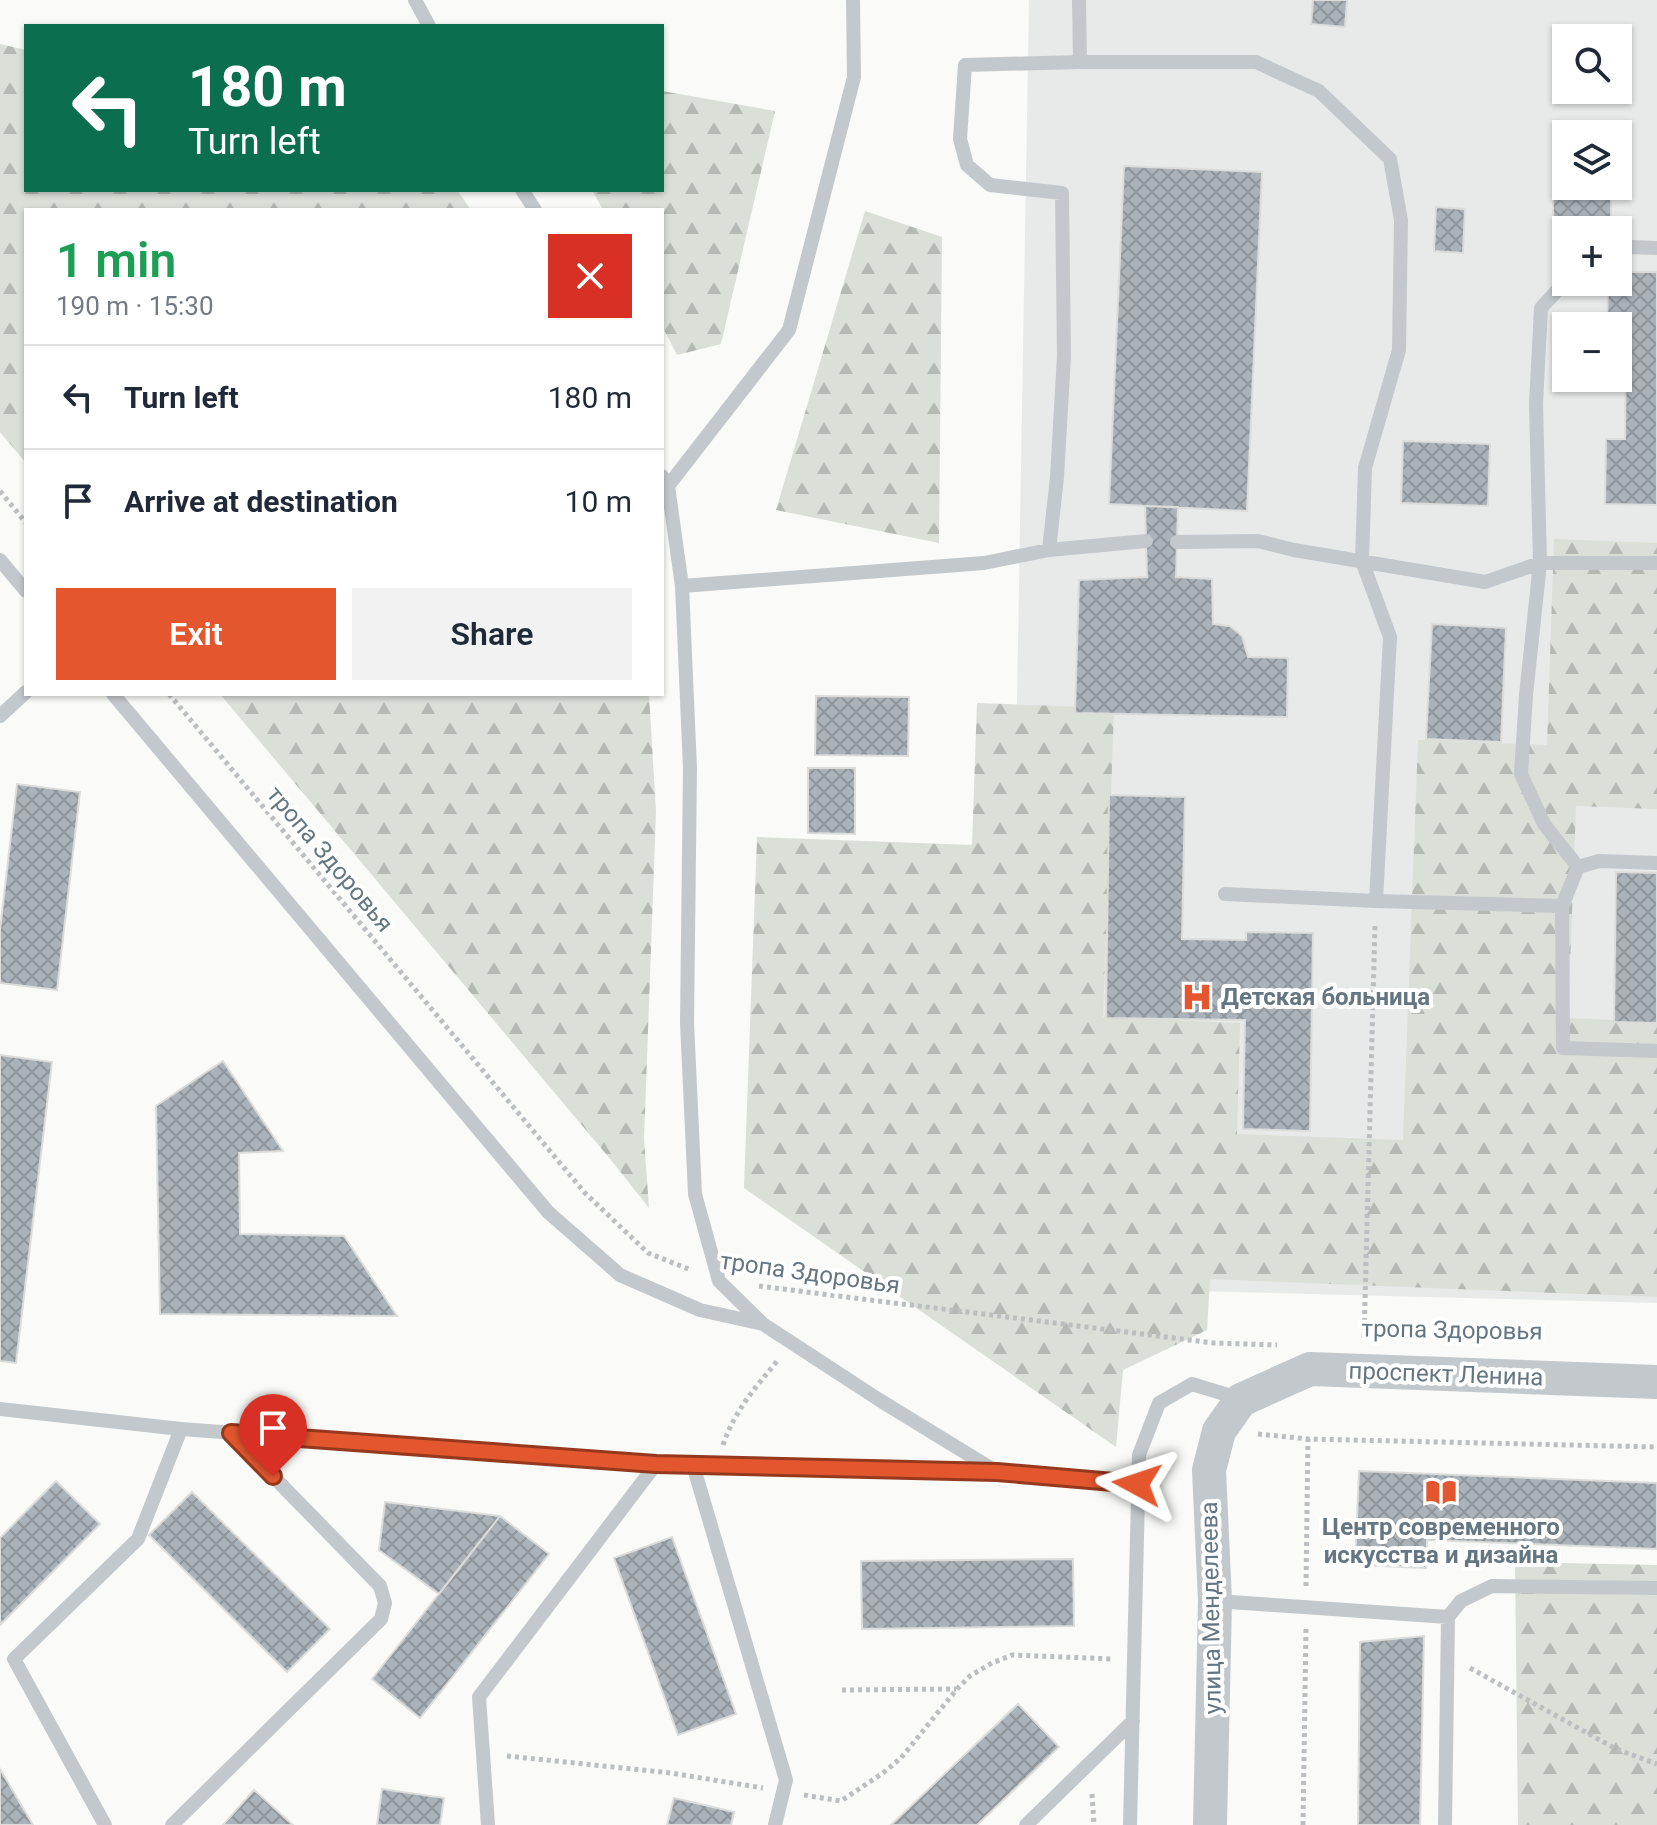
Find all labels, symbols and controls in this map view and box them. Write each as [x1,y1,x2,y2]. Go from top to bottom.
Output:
map controls [1552,24,1632,392]
button: search [1552,24,1632,104]
text: 180 m [188,54,347,120]
icon: left [56,56,160,160]
button: layers [1552,120,1632,200]
text: Turn left [188,121,321,163]
button: + [1552,216,1632,296]
text: 1 min [56,232,176,289]
button: close [548,234,632,318]
text: 190 m · 15:30 [56,291,214,321]
button: − [1552,312,1632,392]
icon: left [56,375,100,419]
text: Turn left [124,380,239,415]
text: 180 m [548,380,632,415]
icon: arrive [56,479,100,523]
text: Arrive at destination [124,484,398,519]
text: 10 m [565,484,632,519]
button: Exit [56,588,336,680]
button: Share [352,588,632,680]
street label: тропа Здоровья [261,781,399,937]
hospital icon: Детская больница [1180,980,1214,1014]
place label: Детская больница [1221,983,1430,1011]
street label: тропа Здоровья [718,1247,902,1299]
street label: тропа Здоровья [1361,1314,1543,1346]
street label: проспект Ленина [1348,1357,1544,1391]
pin [239,1394,307,1476]
icon: arrive [251,1406,295,1450]
position arrow [1095,1442,1179,1526]
library icon: Центр современного искусства и дизайна [1424,1475,1458,1509]
street label: улица Менделеева [1195,1501,1227,1715]
place label: Центр современного искусства и дизайна [1322,1513,1560,1569]

